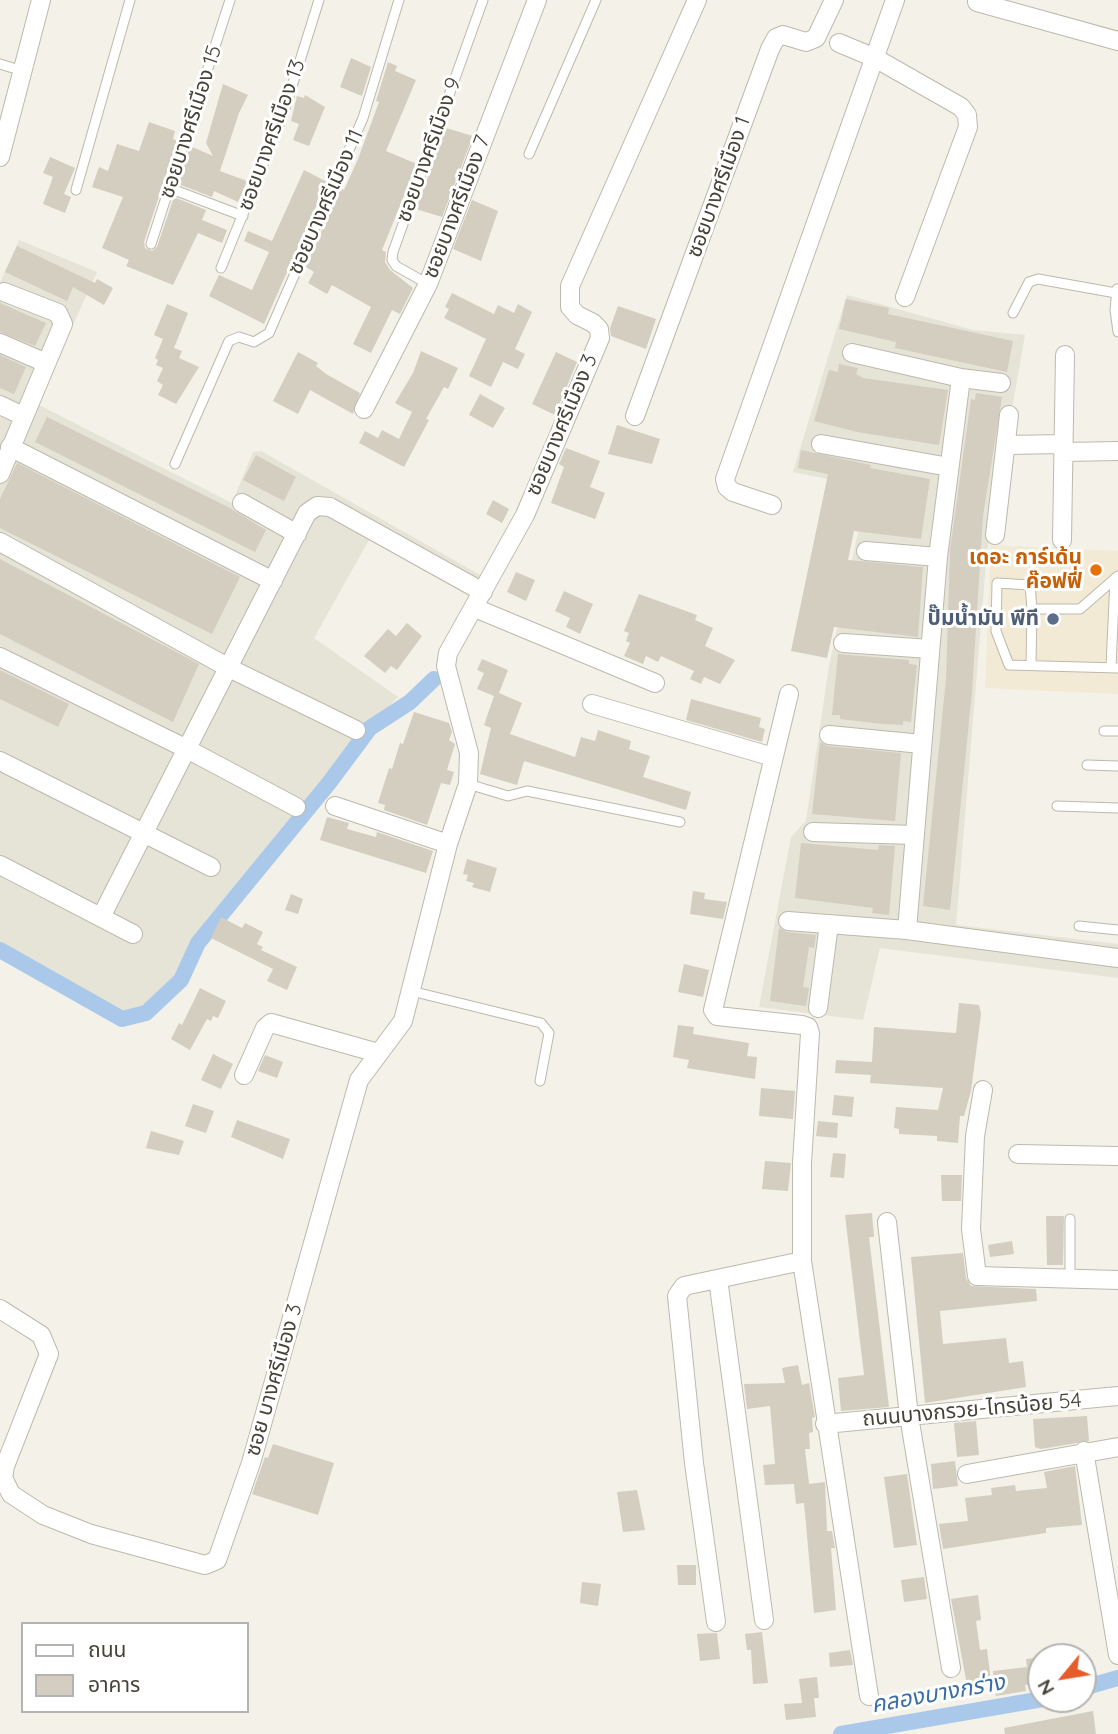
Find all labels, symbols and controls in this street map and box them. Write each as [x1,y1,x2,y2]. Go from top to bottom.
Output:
street label: ซอยบางศรีเมือง 15 [154,42,228,202]
street label: ซอยบางศรีเมือง 13 [233,56,311,214]
street label: ซอยบางศรีเมือง 9 [391,74,467,226]
street label: ซอยบางศรีเมือง 1 [682,113,756,261]
street label: ซอยบางศรีเมือง 11 [283,126,369,278]
street label: ซอยบางศรีเมือง 7 [418,132,496,282]
street label: ซอยบางศรีเมือง 3 [521,350,603,500]
place label: เดอะ การ์เด้น ค๊อฟฟี่ [969,545,1082,595]
marker: เดอะ การ์เด้น ค๊อฟฟี่ [1088,562,1104,578]
place label: ปั๊มน้ำมัน พีที [928,606,1039,632]
marker: ปั๊มน้ำมัน พีที [1045,611,1061,627]
street label: ซอย บางศรีเมือง 3 [240,1301,308,1459]
street label: ถนนบางกรวย-ไทรน้อย 54 [861,1388,1083,1432]
legend [21,1622,248,1713]
text: ถนน [88,1636,126,1662]
north arrow [1027,1643,1097,1713]
water label: คลองบางกร่าง [869,1669,1007,1719]
text: อาคาร [88,1671,140,1697]
text: N [1032,1675,1059,1700]

